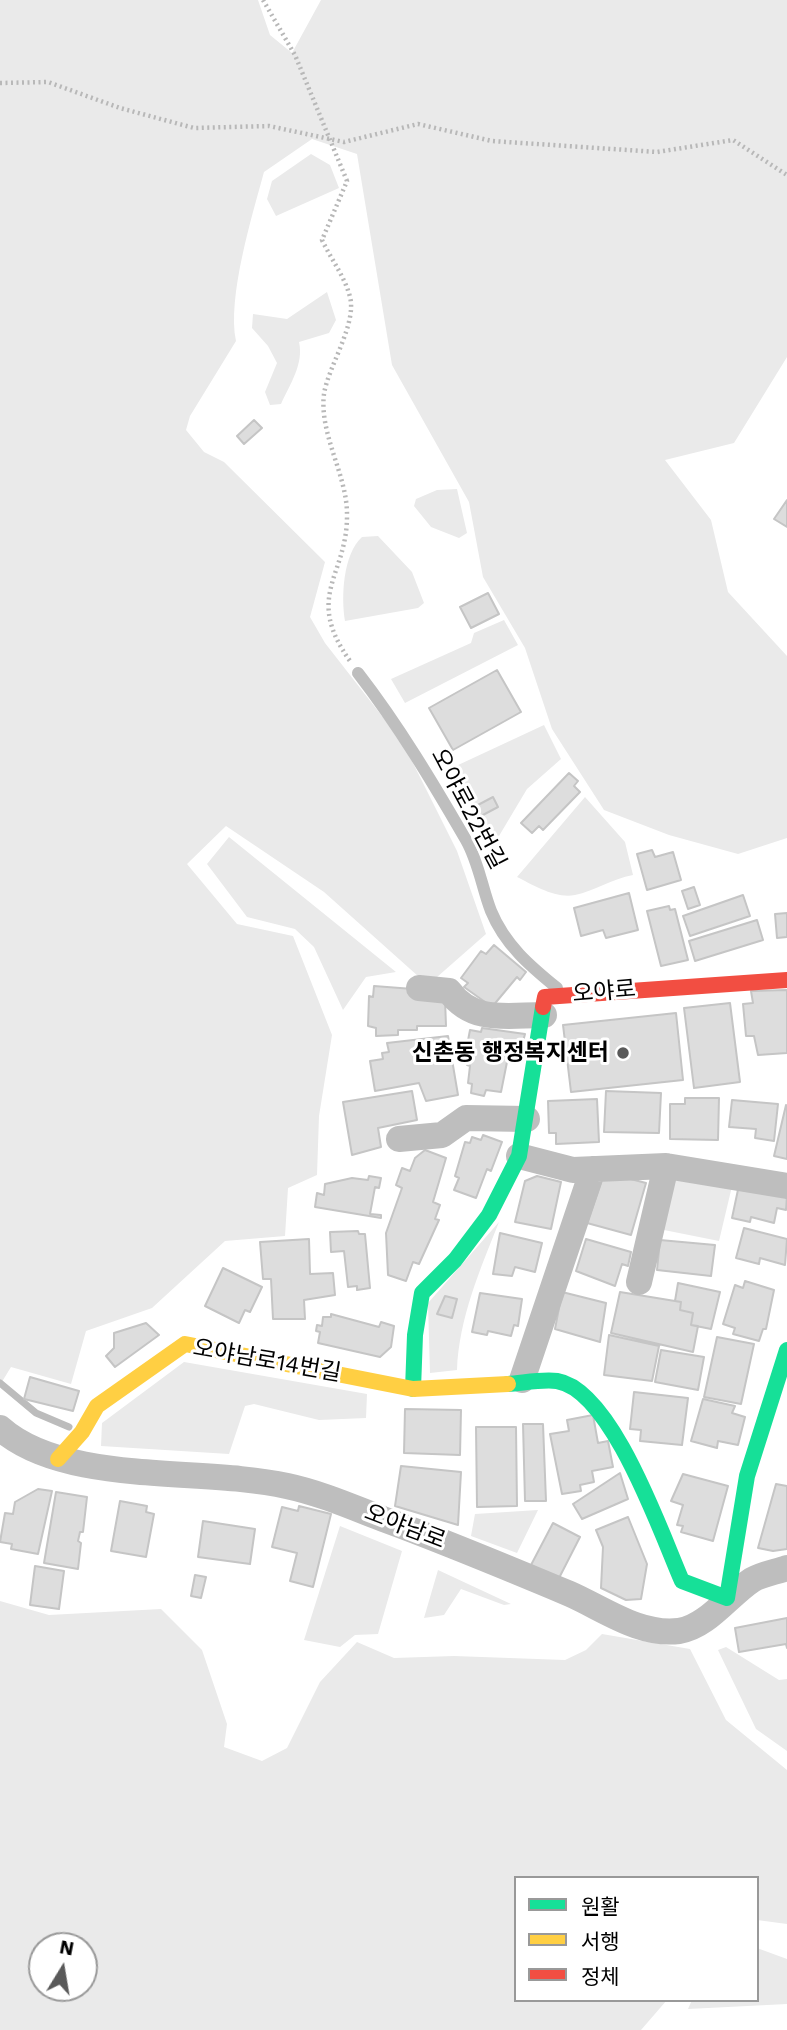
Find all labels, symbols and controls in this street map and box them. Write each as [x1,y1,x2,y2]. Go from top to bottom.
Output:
street label: 오야로22번길 [425,744,511,874]
street label: 오야로 [571,975,637,1009]
place label: 신촌동 행정복지센터 [412,1039,609,1067]
marker: 신촌동 행정복지센터 [615,1045,631,1061]
street label: 오야남로14번길 [191,1334,343,1388]
street label: 오야남로 [361,1499,449,1555]
legend [514,1876,759,2002]
text: 원활 [581,1894,620,1919]
text: 서행 [581,1929,620,1954]
north arrow [28,1932,98,2002]
text: N [58,1935,76,1960]
text: 정체 [581,1964,620,1989]

